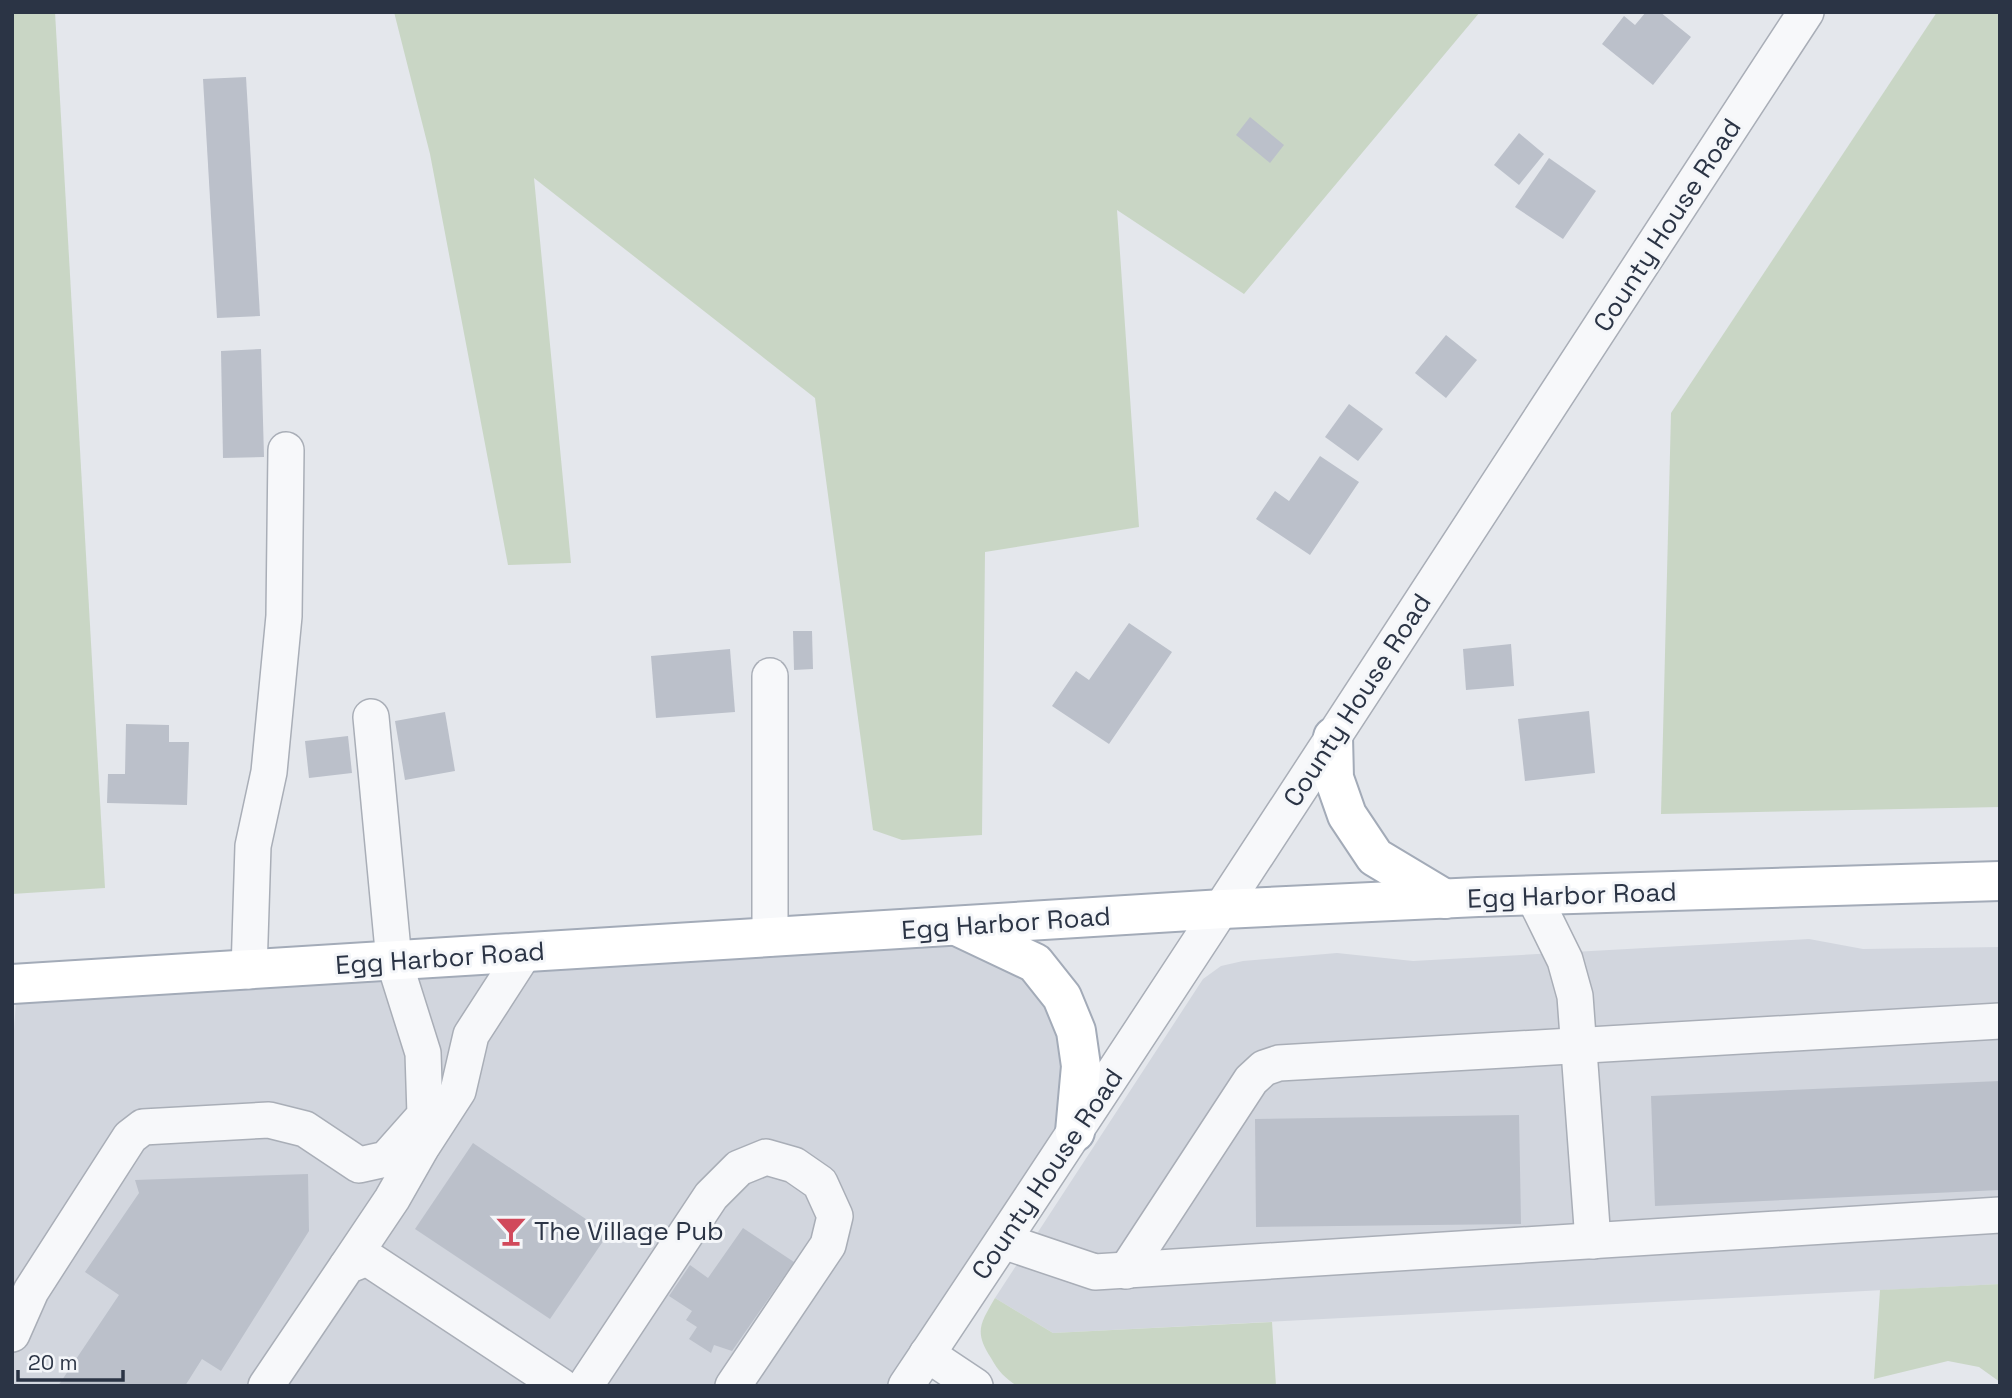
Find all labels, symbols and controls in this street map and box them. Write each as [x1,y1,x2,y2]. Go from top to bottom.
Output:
street label: County House Road [1585,112,1749,338]
street label: County House Road [1275,587,1439,813]
street label: Egg Harbor Road [1467,874,1677,916]
street label: Egg Harbor Road [900,899,1112,947]
street label: Egg Harbor Road [334,934,546,982]
street label: County House Road [964,1062,1130,1286]
bar icon: The Village Pub [494,1214,528,1248]
place label: The Village Pub [534,1214,724,1248]
scale bar [18,1338,122,1382]
text: 20 m [28,1349,78,1376]

